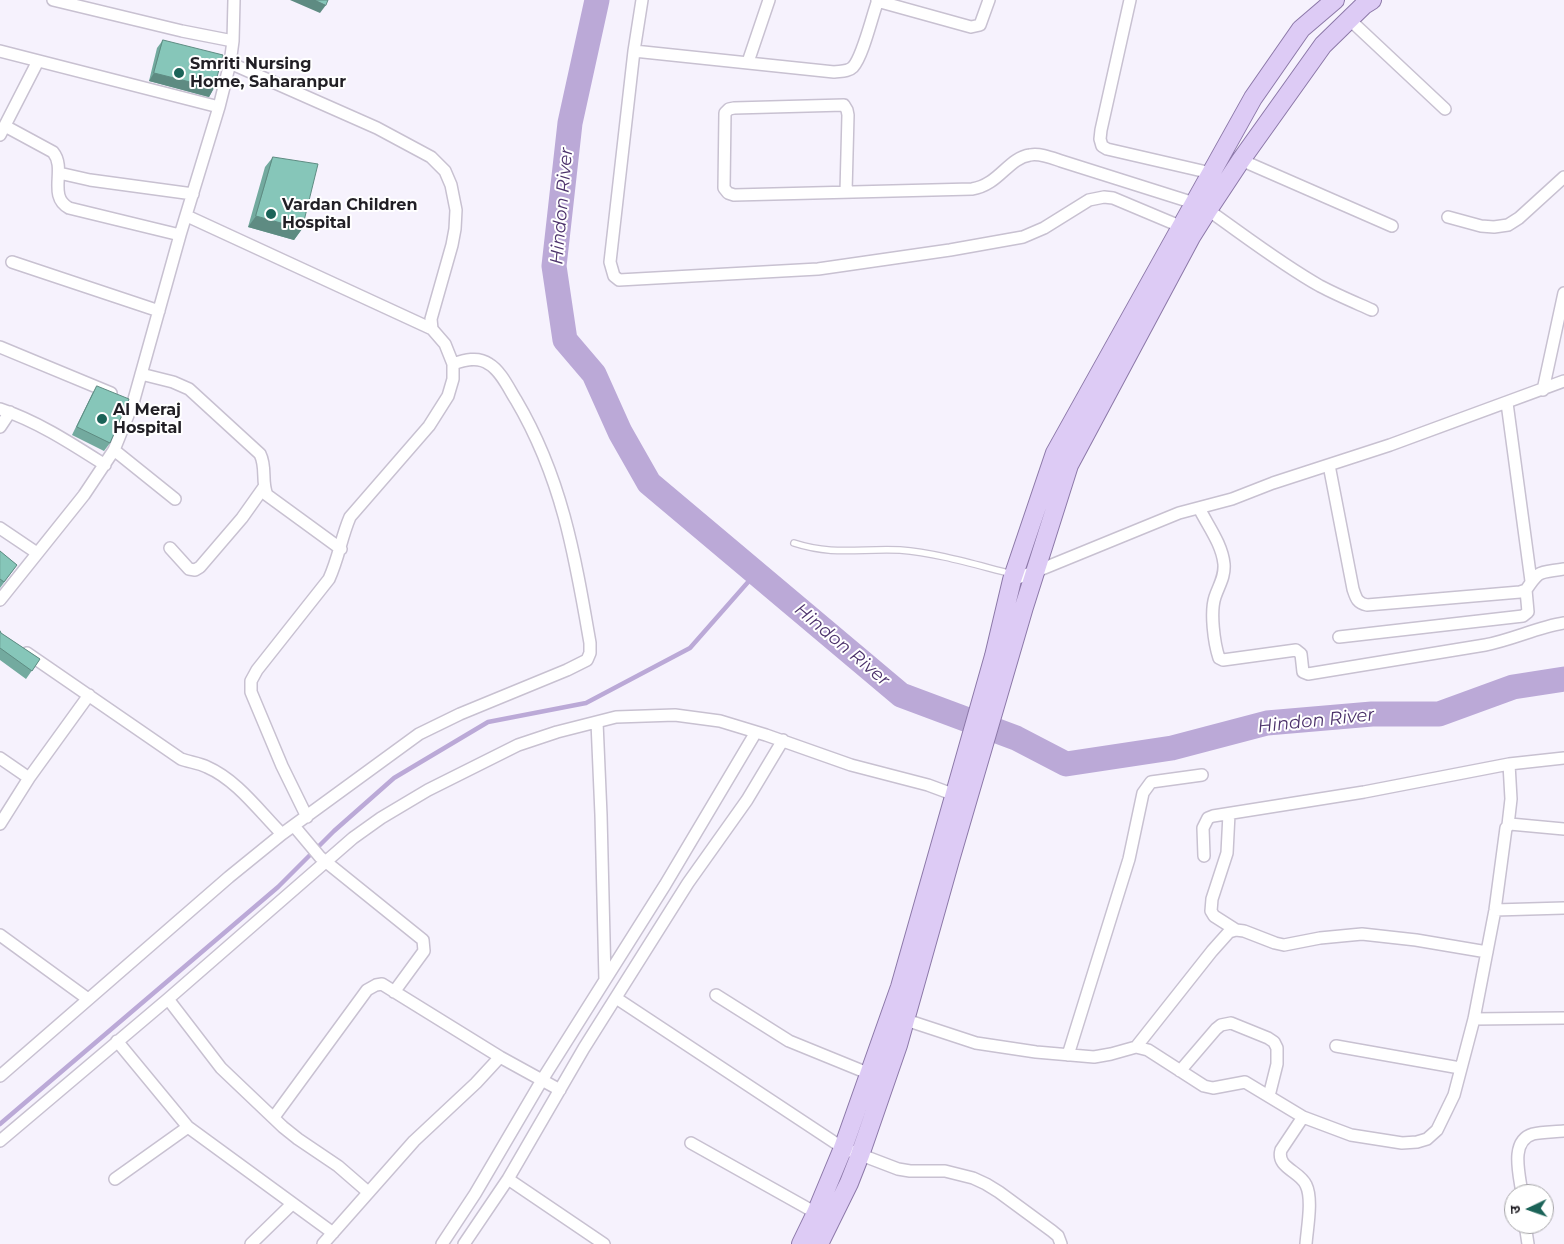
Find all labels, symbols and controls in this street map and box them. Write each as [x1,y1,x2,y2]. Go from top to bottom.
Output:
place label: Smriti Nursing Home, Saharanpur [190,54,346,92]
marker: Smriti Nursing Home, Saharanpur [172,66,186,80]
water label: Hindon River [546,147,578,265]
place label: Vardan Children Hospital [282,195,417,233]
marker: Vardan Children Hospital [264,207,278,221]
place label: Al Meraj Hospital [113,400,182,438]
marker: Al Meraj Hospital [95,412,109,426]
water label: Hindon River [790,599,894,691]
water label: Hindon River [1256,704,1376,738]
north arrow [1504,1184,1554,1234]
text: उ [1506,1205,1524,1214]

